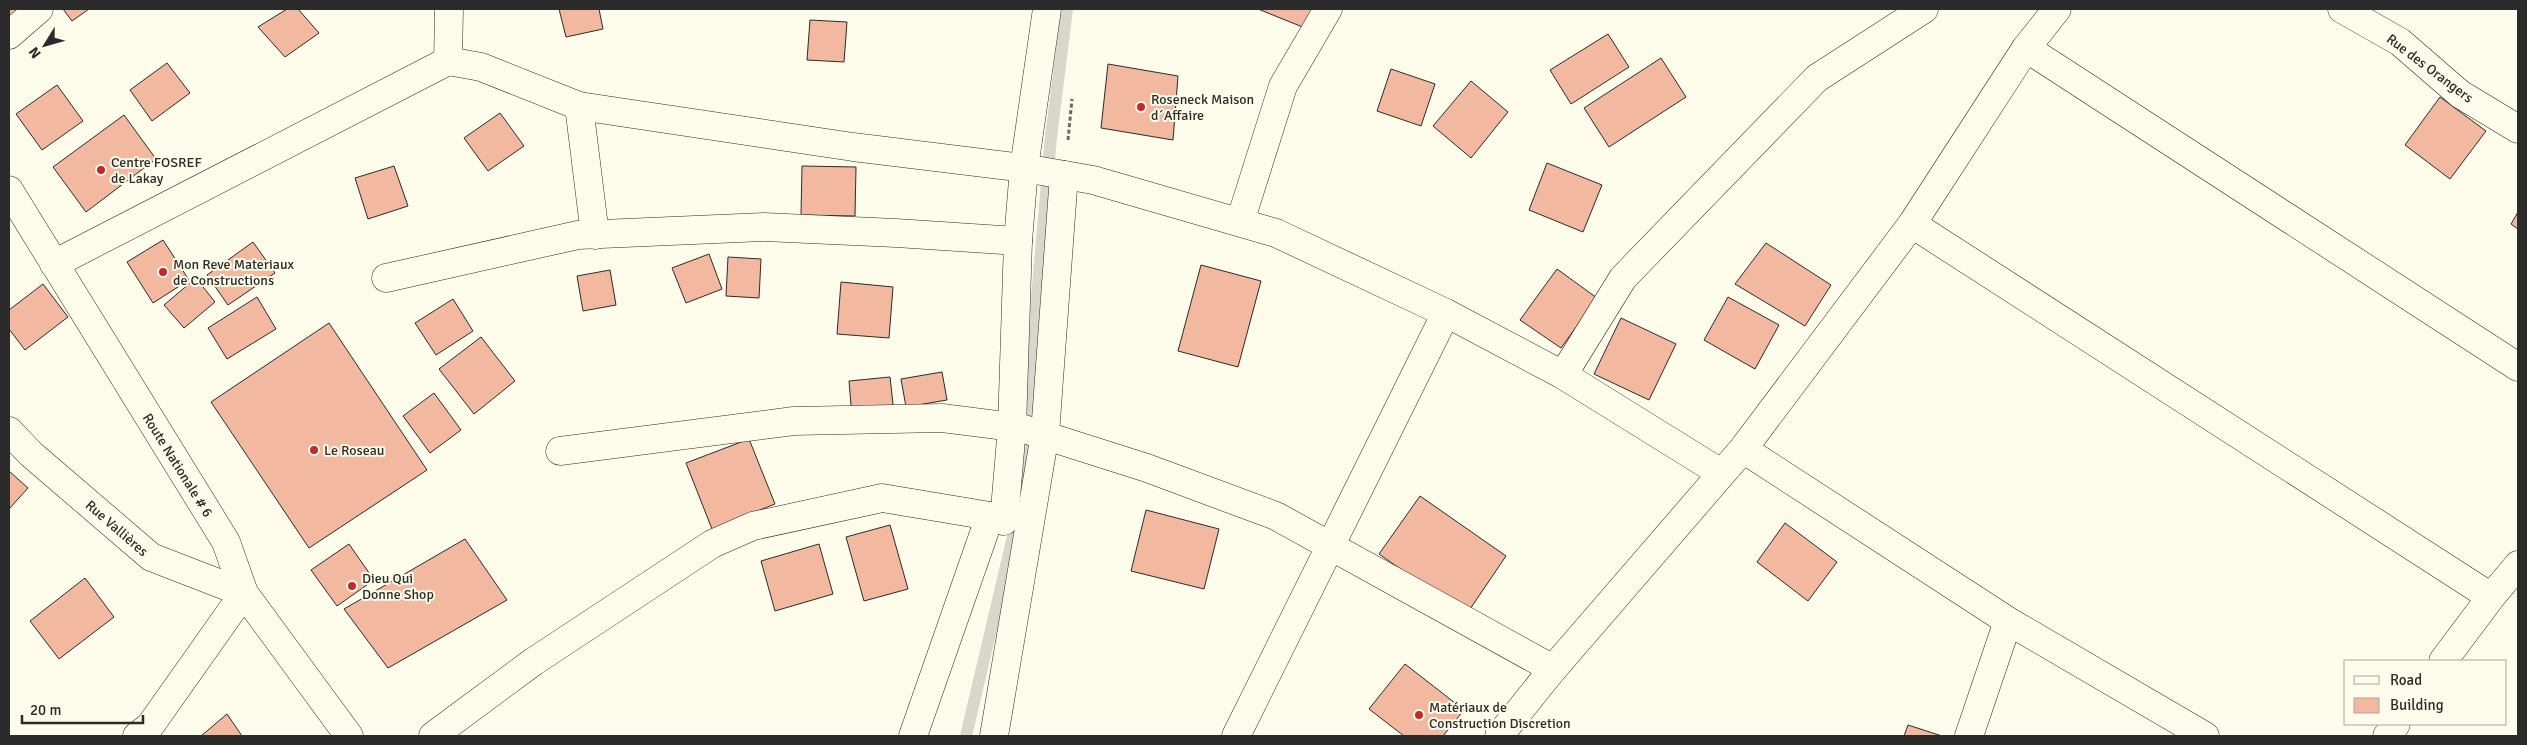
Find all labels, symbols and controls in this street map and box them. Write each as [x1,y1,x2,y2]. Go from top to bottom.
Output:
north arrow [20,20,70,70]
street label: Rue des Orangers [2383,30,2476,107]
text: N [25,44,45,62]
place label: Roseneck Maison d´Affaire [1151,91,1254,124]
marker: Roseneck Maison d´Affaire [1135,101,1147,113]
place label: Centre FOSREF de Lakay [111,154,202,187]
marker: Centre FOSREF de Lakay [95,164,107,176]
place label: Mon Reve Materiaux de Constructions [173,256,295,289]
marker: Mon Reve Materiaux de Constructions [157,266,169,278]
street label: Route Nationale # 6 [139,410,216,520]
place label: Le Roseau [324,442,384,459]
marker: Le Roseau [308,444,320,456]
street label: Rue Vallières [82,497,151,560]
place label: Dieu Qui Donne Shop [362,570,434,603]
marker: Dieu Qui Donne Shop [346,580,358,592]
legend [2344,660,2507,725]
text: Road [2390,671,2422,689]
scale bar [22,692,144,724]
text: Building [2390,696,2444,714]
place label: Matériaux de Construction Discretion [1429,699,1571,732]
text: 20 m [30,701,61,719]
marker: Matériaux de Construction Discretion [1413,709,1425,721]

